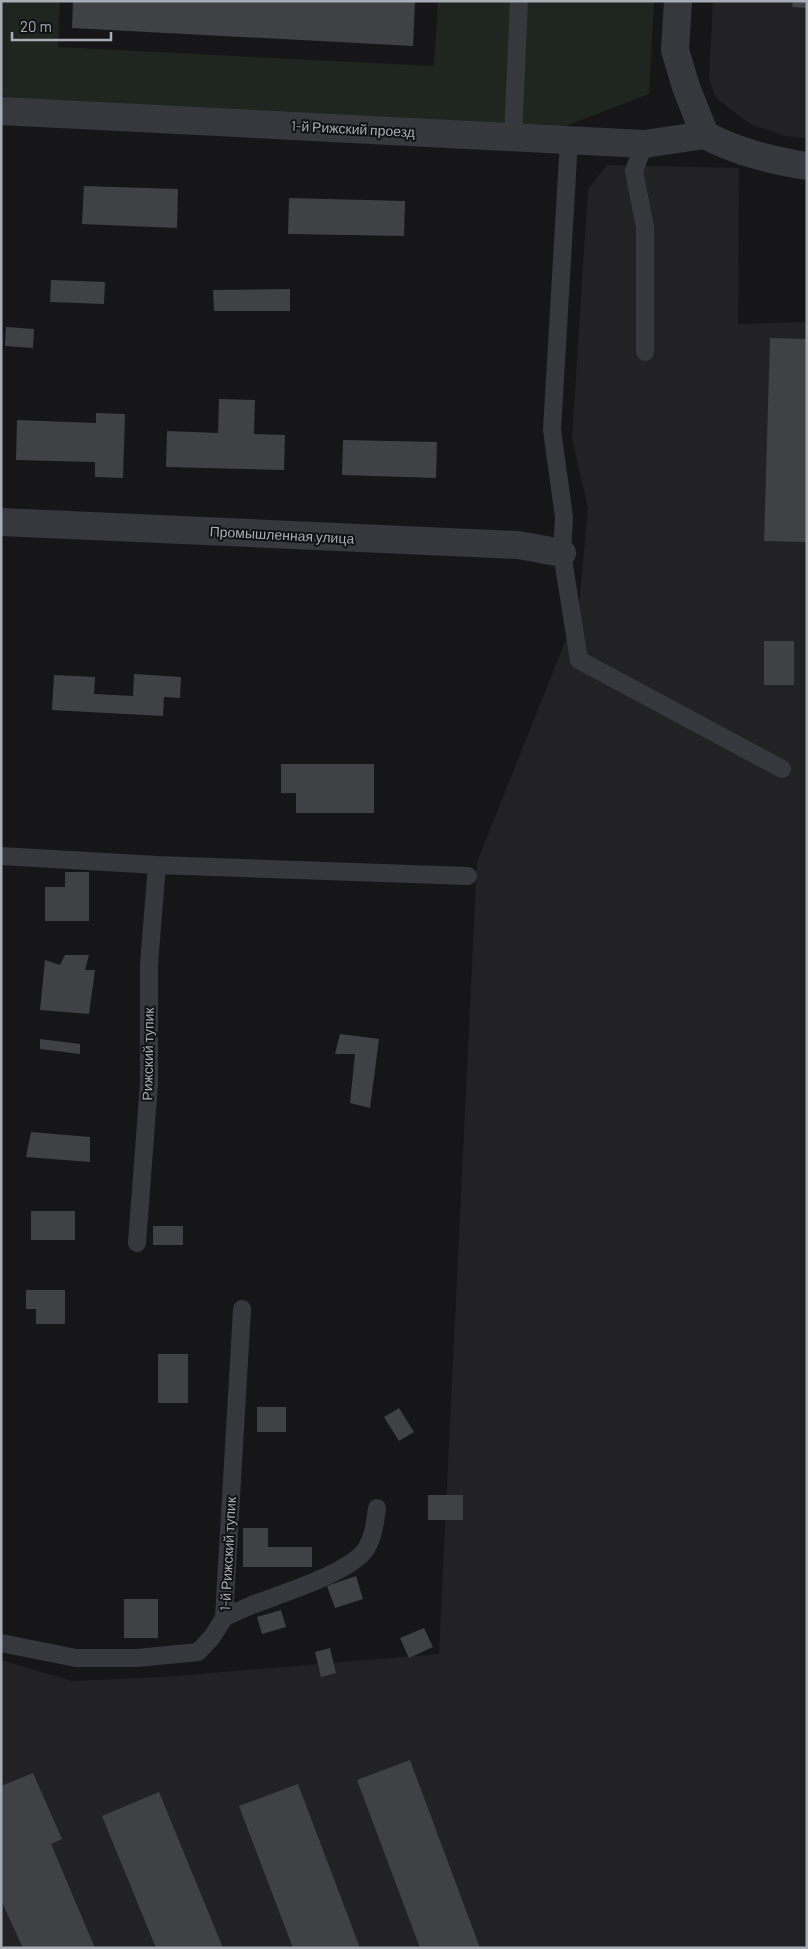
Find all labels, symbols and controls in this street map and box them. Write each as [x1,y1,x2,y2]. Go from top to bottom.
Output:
scale bar [12,10,111,42]
text: 20 m [20,17,52,35]
street label: 1-й Рижский проезд [291,117,415,140]
street label: Промышленная улица [209,522,355,547]
street label: Рижский тупик [138,1006,157,1101]
street label: 1-й Рижский тупик [216,1496,239,1611]

